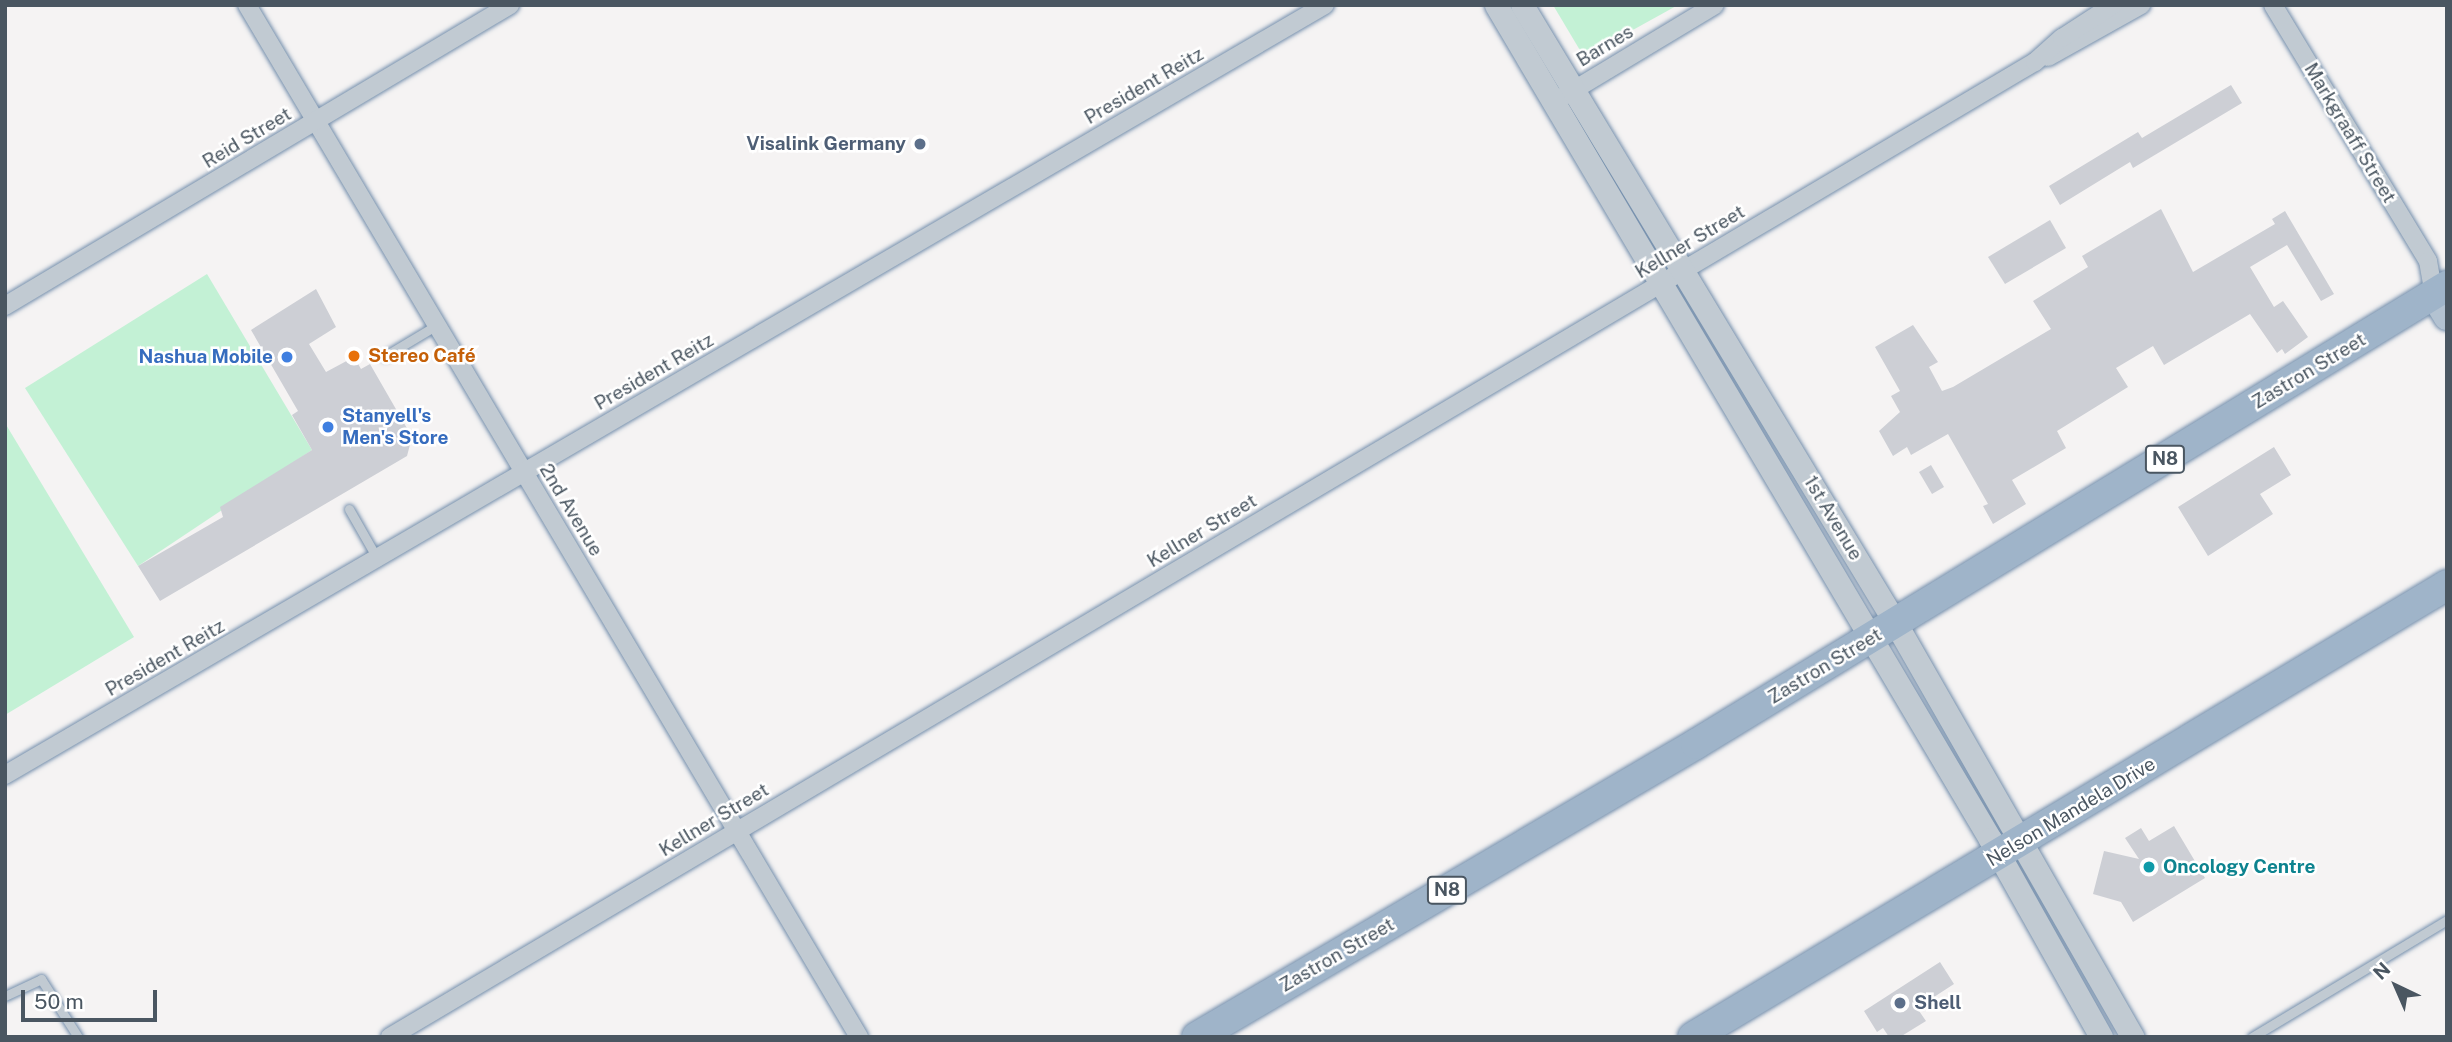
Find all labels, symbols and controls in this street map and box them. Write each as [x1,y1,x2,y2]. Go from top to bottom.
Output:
street label: Barnes [1573,20,1637,72]
street label: President Reitz [1080,43,1208,129]
street label: Markgraaff Street [2299,59,2401,207]
street label: Reid Street [199,103,295,173]
place label: Visalink Germany [746,133,906,155]
marker: Visalink Germany [912,136,928,152]
street label: Kellner Street [1631,200,1749,284]
street label: Zastron Street [2248,328,2370,414]
street label: President Reitz [590,329,718,415]
place label: Stereo Café [368,345,476,367]
place label: Nashua Mobile [138,346,273,368]
marker: Stereo Café [346,348,362,364]
marker: Nashua Mobile [279,349,295,365]
place label: Stanyell's Men's Store [342,405,449,449]
marker: Stanyell's Men's Store [320,419,336,435]
road number: N8 [2144,444,2186,474]
street label: 2nd Avenue [535,460,607,560]
street label: 1st Avenue [1799,472,1867,564]
street label: Kellner Street [1143,489,1261,573]
street label: President Reitz [101,615,229,701]
street label: Zastron Street [1764,623,1886,709]
street label: Nelson Mandela Drive [1982,753,2160,871]
street label: Kellner Street [655,778,773,862]
place label: Oncology Centre [2163,856,2316,878]
marker: Oncology Centre [2141,859,2157,875]
road number: N8 [1426,876,1468,904]
street label: Zastron Street [1276,913,1398,997]
north arrow [2361,951,2431,1021]
text: N [2368,958,2394,984]
scale bar [24,976,161,1020]
text: 50 m [34,989,84,1014]
place label: Shell [1914,992,1962,1014]
marker: Shell [1892,995,1908,1011]

